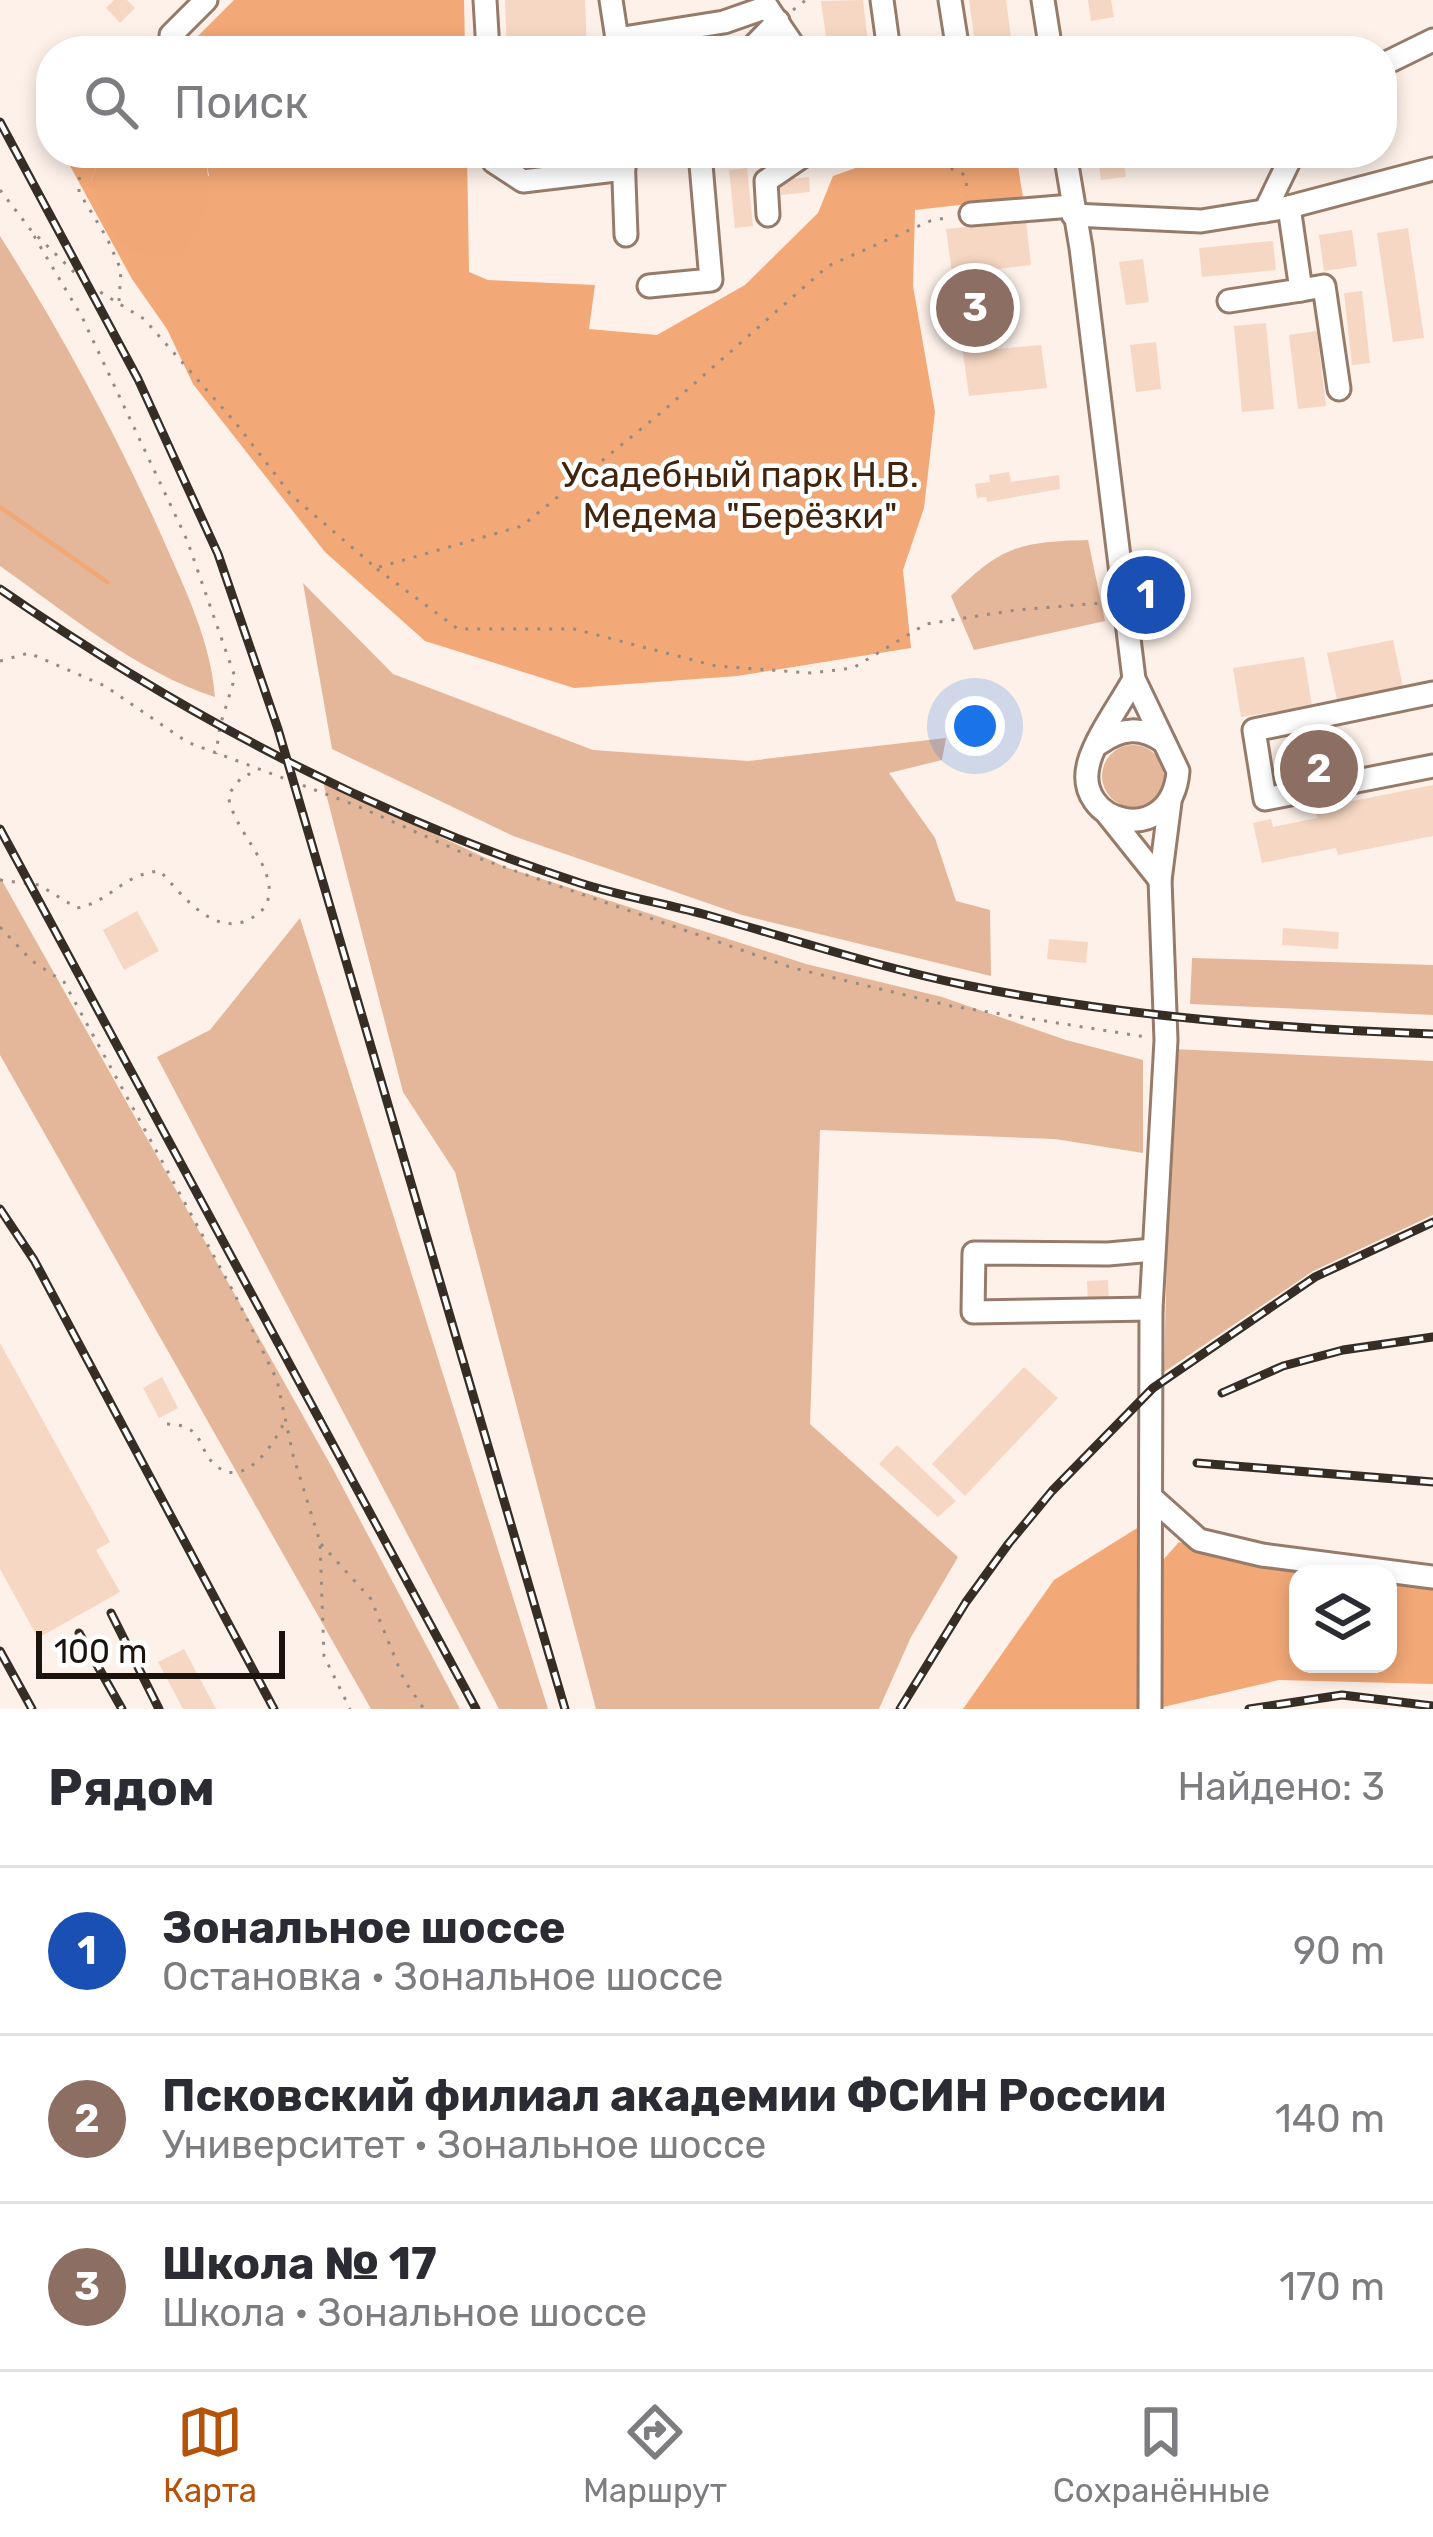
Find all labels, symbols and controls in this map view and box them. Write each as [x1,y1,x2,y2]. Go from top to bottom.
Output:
search box [36,36,1397,168]
icon: search [78,69,144,135]
text: Поиск [174,76,308,129]
pin: 3 [936,263,1014,353]
park label: Усадебный парк Н.В. Медема "Берёзки" [561,453,919,537]
pin: 1 [1107,550,1185,640]
your location [945,696,1005,756]
pin: 2 [1280,724,1358,814]
map controls [1289,1565,1397,1673]
button: layers [1289,1565,1397,1673]
scale bar [36,1625,285,1678]
text: 100 m [54,1632,147,1671]
text: Рядом [48,1757,215,1818]
text: Найдено: 3 [1178,1764,1385,1810]
text: Зональное шоссе [162,1901,565,1954]
text: 1 [77,1928,97,1974]
text: 90 m [1293,1928,1385,1974]
text: Остановка · Зональное шоссе [162,1954,723,2000]
text: Псковский филиал академии ФСИН России [162,2069,1166,2122]
text: 2 [74,2096,100,2142]
text: 140 m [1275,2096,1385,2142]
text: Университет · Зональное шоссе [162,2122,766,2168]
text: Школа № 17 [162,2237,437,2290]
text: 3 [74,2264,100,2310]
text: 170 m [1279,2264,1385,2310]
text: Школа · Зональное шоссе [162,2290,647,2336]
tab: Карта [163,2399,257,2510]
tab: Маршрут [583,2399,727,2510]
tab: Сохранённые [1053,2399,1270,2510]

